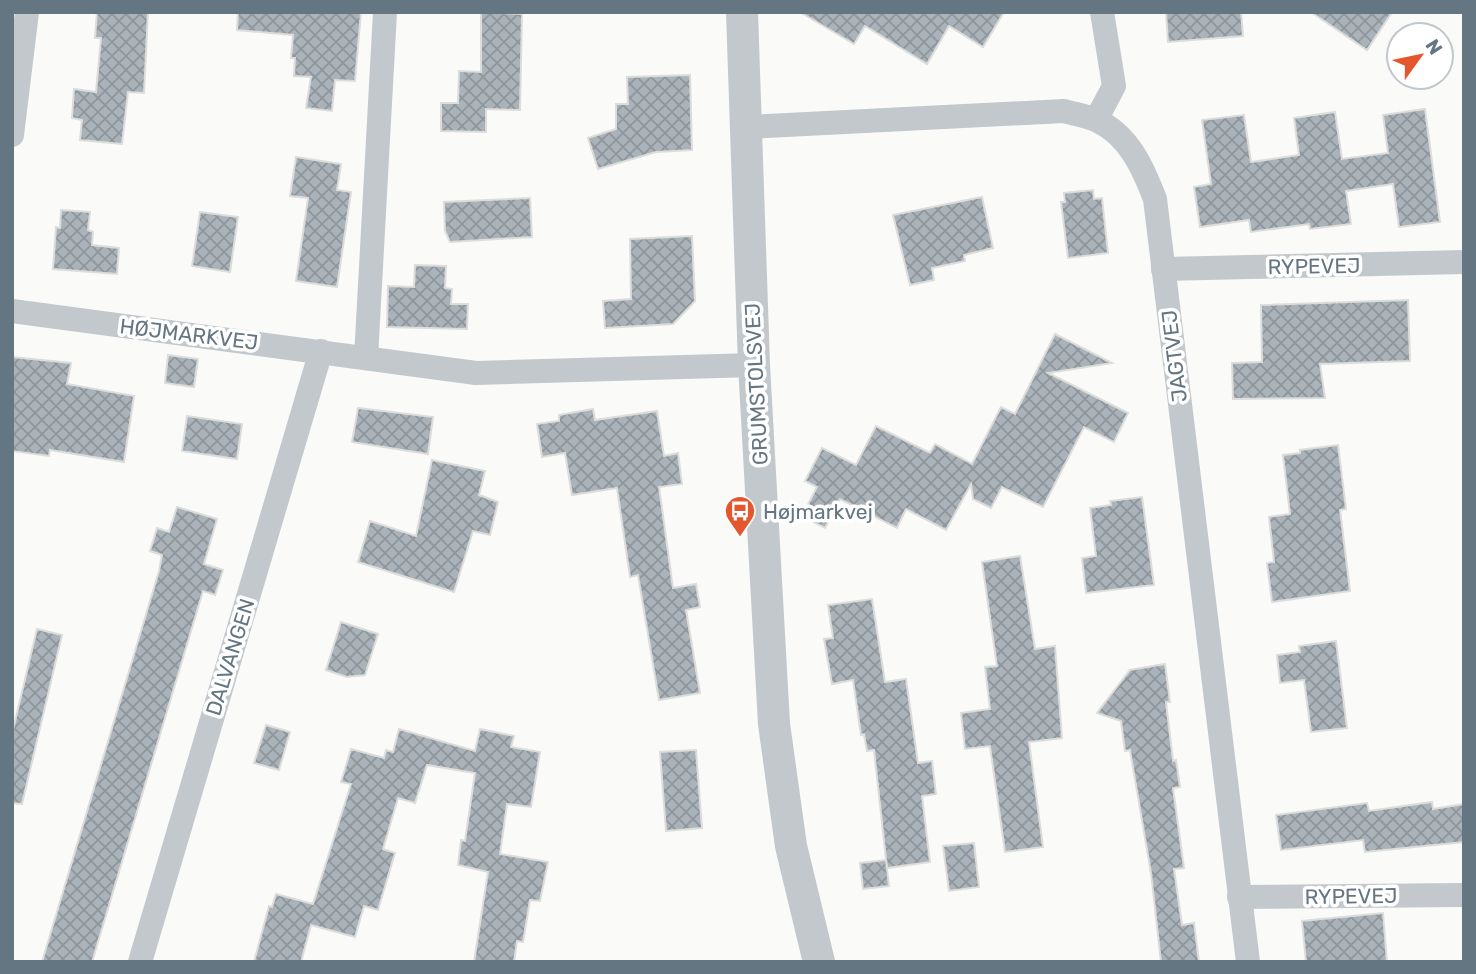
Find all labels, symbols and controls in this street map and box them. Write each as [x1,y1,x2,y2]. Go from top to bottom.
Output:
north arrow [1385,21,1455,91]
text: N [1420,35,1447,59]
street label: RYPEVEJ [1267,253,1361,279]
street label: GRUMSTOLSVEJ [739,302,773,466]
street label: JAGTVEJ [1156,308,1192,404]
street label: HØJMARKVEJ [118,313,260,355]
bus stop icon: Højmarkvej [723,494,757,538]
place label: Højmarkvej [763,499,873,524]
street label: DALVANGEN [200,595,260,719]
street label: RYPEVEJ [1304,883,1398,909]

